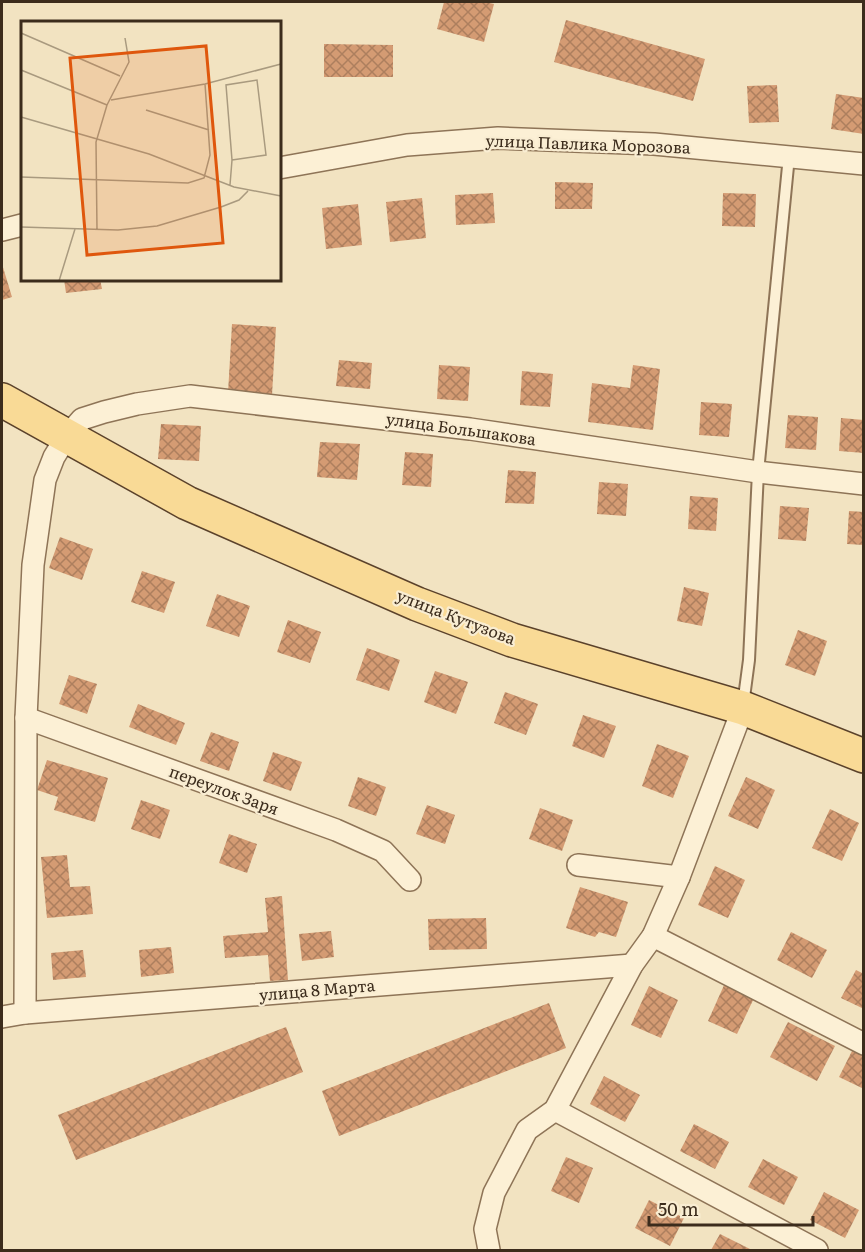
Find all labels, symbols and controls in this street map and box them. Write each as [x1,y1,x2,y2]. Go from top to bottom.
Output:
inset map [21,21,280,280]
street label: улица Павлика Морозова [485,127,691,159]
street label: улица Большакова [385,406,538,450]
street label: улица Кутузова [393,582,520,650]
street label: переулок Заря [166,758,283,820]
street label: улица 8 Марта [258,972,376,1006]
scale bar [649,1189,812,1227]
text: 50 m [658,1195,699,1222]

